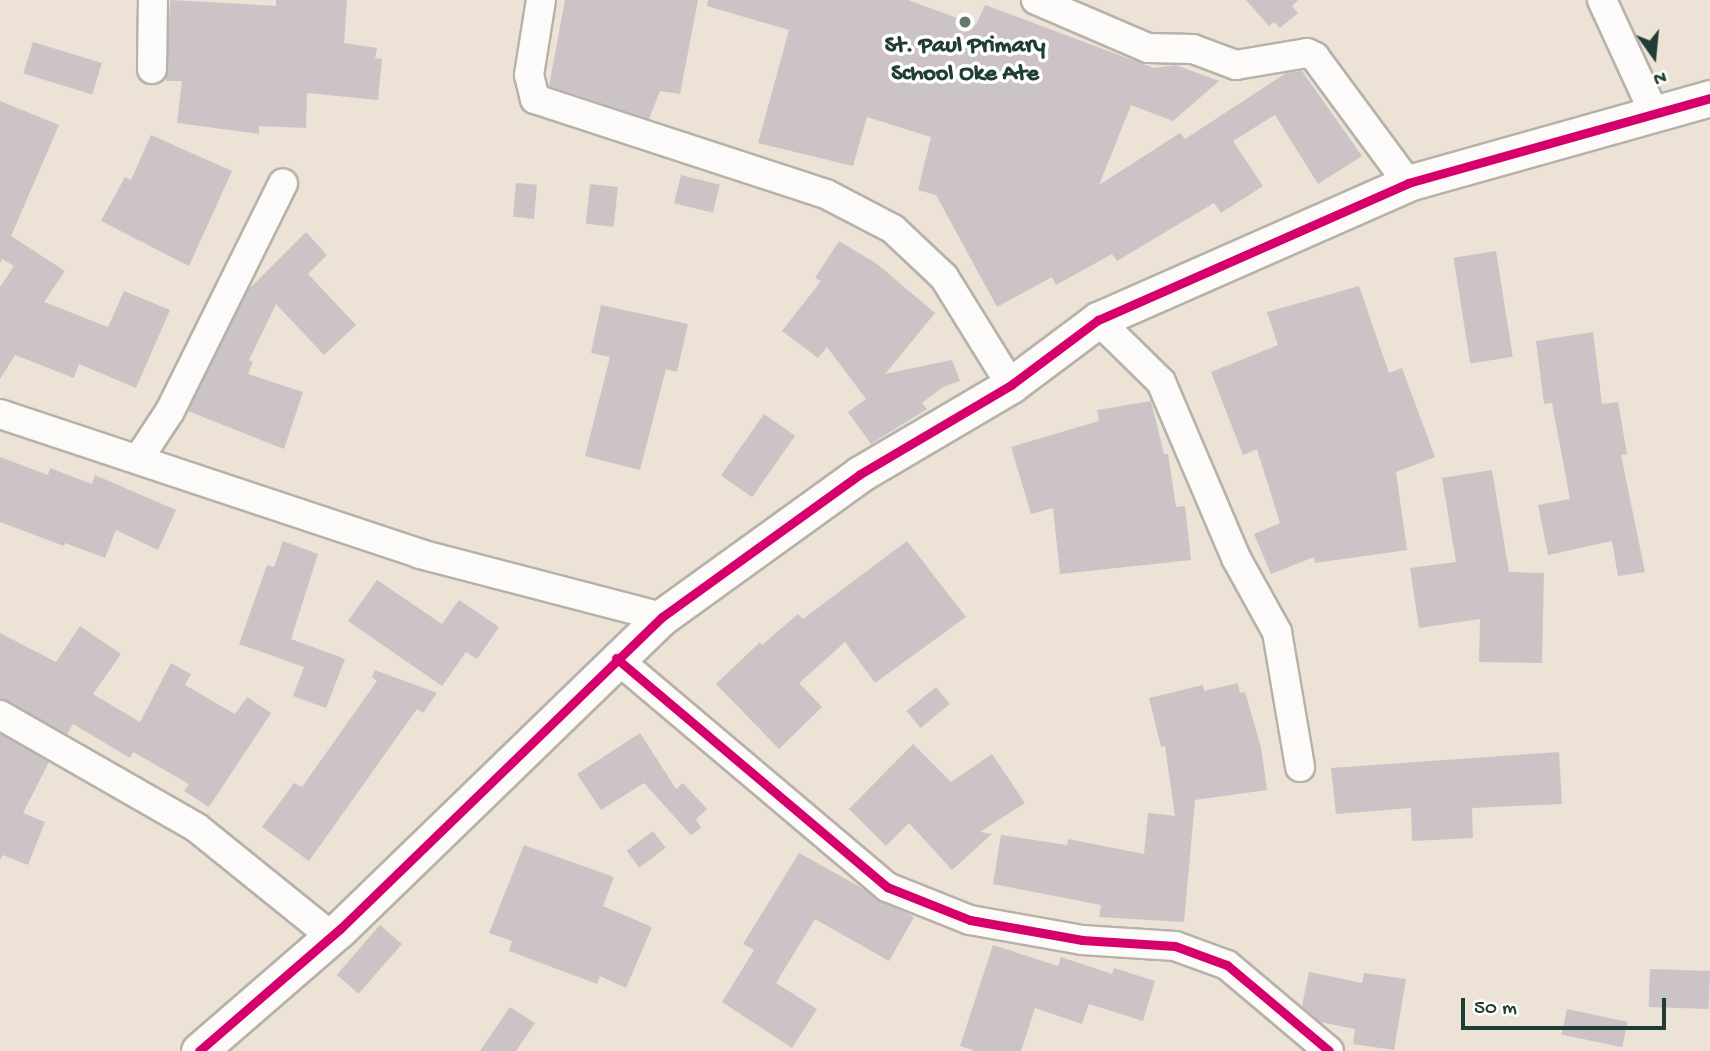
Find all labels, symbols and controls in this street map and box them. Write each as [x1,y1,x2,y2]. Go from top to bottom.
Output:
marker: St. Paul Primary School Oke Ate [957,14,973,30]
north arrow [1619,21,1689,91]
place label: St. Paul Primary School Oke Ate [885,33,1045,89]
text: N [1651,64,1669,89]
scale bar [1465,984,1670,1028]
text: 50 m [1474,997,1517,1022]

